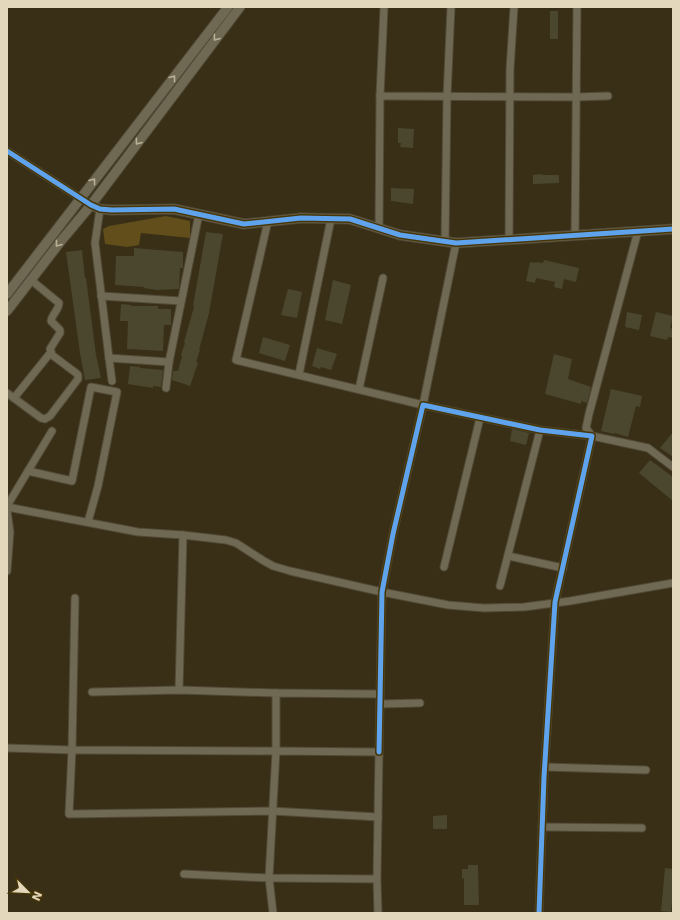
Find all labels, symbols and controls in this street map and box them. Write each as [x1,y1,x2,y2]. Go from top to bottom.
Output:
one-way arrow [214,34,221,41]
one-way arrow [168,76,175,83]
one-way arrow [136,138,143,145]
one-way arrow [89,178,96,185]
one-way arrow [56,240,63,247]
north arrow [8,872,48,912]
text: N [29,889,44,903]

